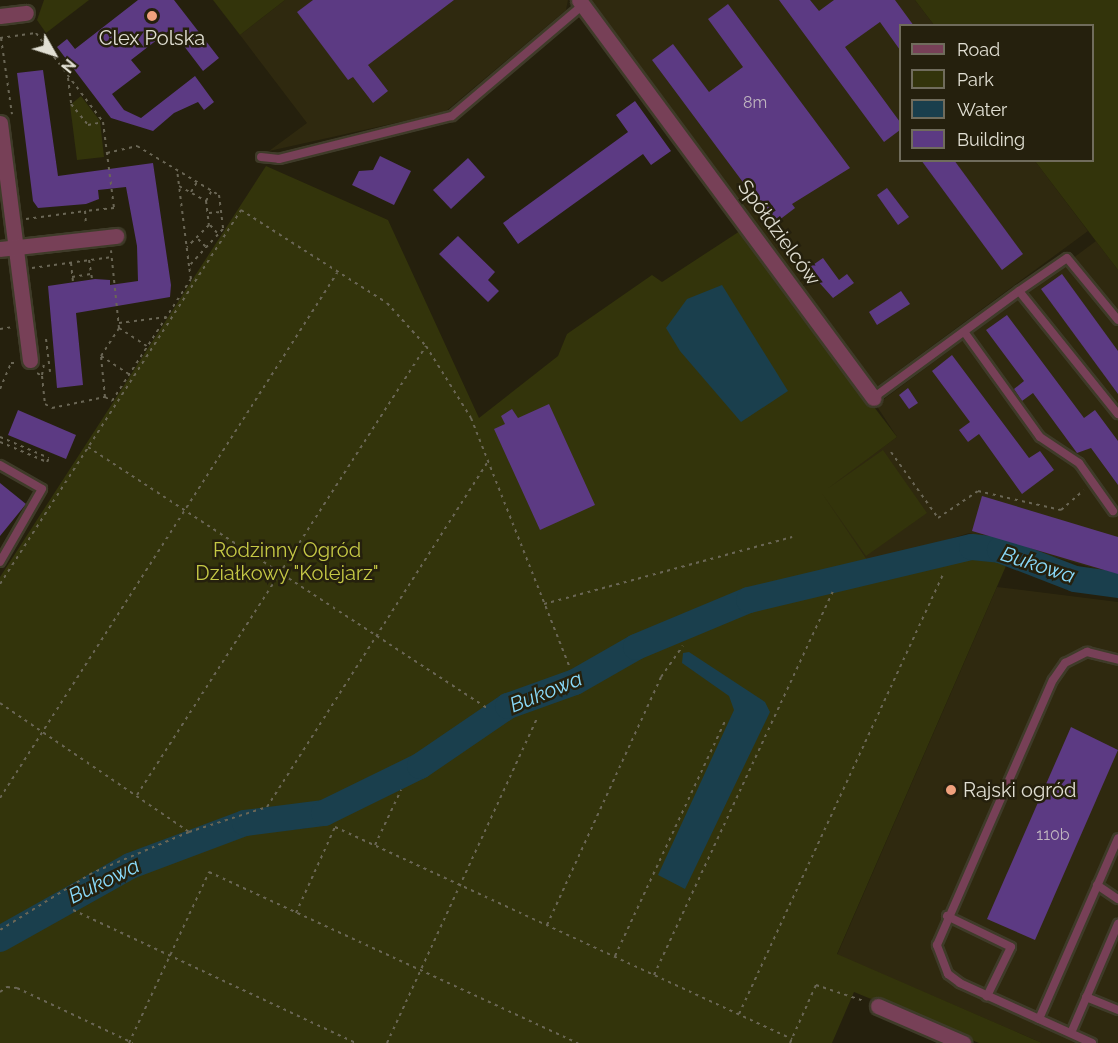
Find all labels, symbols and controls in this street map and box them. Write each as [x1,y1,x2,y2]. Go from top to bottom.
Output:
marker: Clex Polska [145,9,159,23]
north arrow [24,24,84,84]
legend [899,24,1094,162]
place label: Clex Polska [99,26,205,50]
text: Road [957,39,1000,60]
text: N [57,55,80,76]
text: Park [957,69,994,90]
house number: 8m [743,93,767,113]
text: Water [957,99,1007,120]
text: Building [957,129,1025,150]
street label: Spółdzielców [733,175,825,291]
park label: Rodzinny Ogród Działkowy "Kolejarz" [195,539,379,586]
water label: Bukowa [998,541,1078,589]
water label: Bukowa [506,666,586,718]
place label: Rajski ogród [963,778,1076,802]
marker: Rajski ogród [944,783,958,797]
house number: 110b [1036,825,1070,845]
water label: Bukowa [64,853,144,909]

